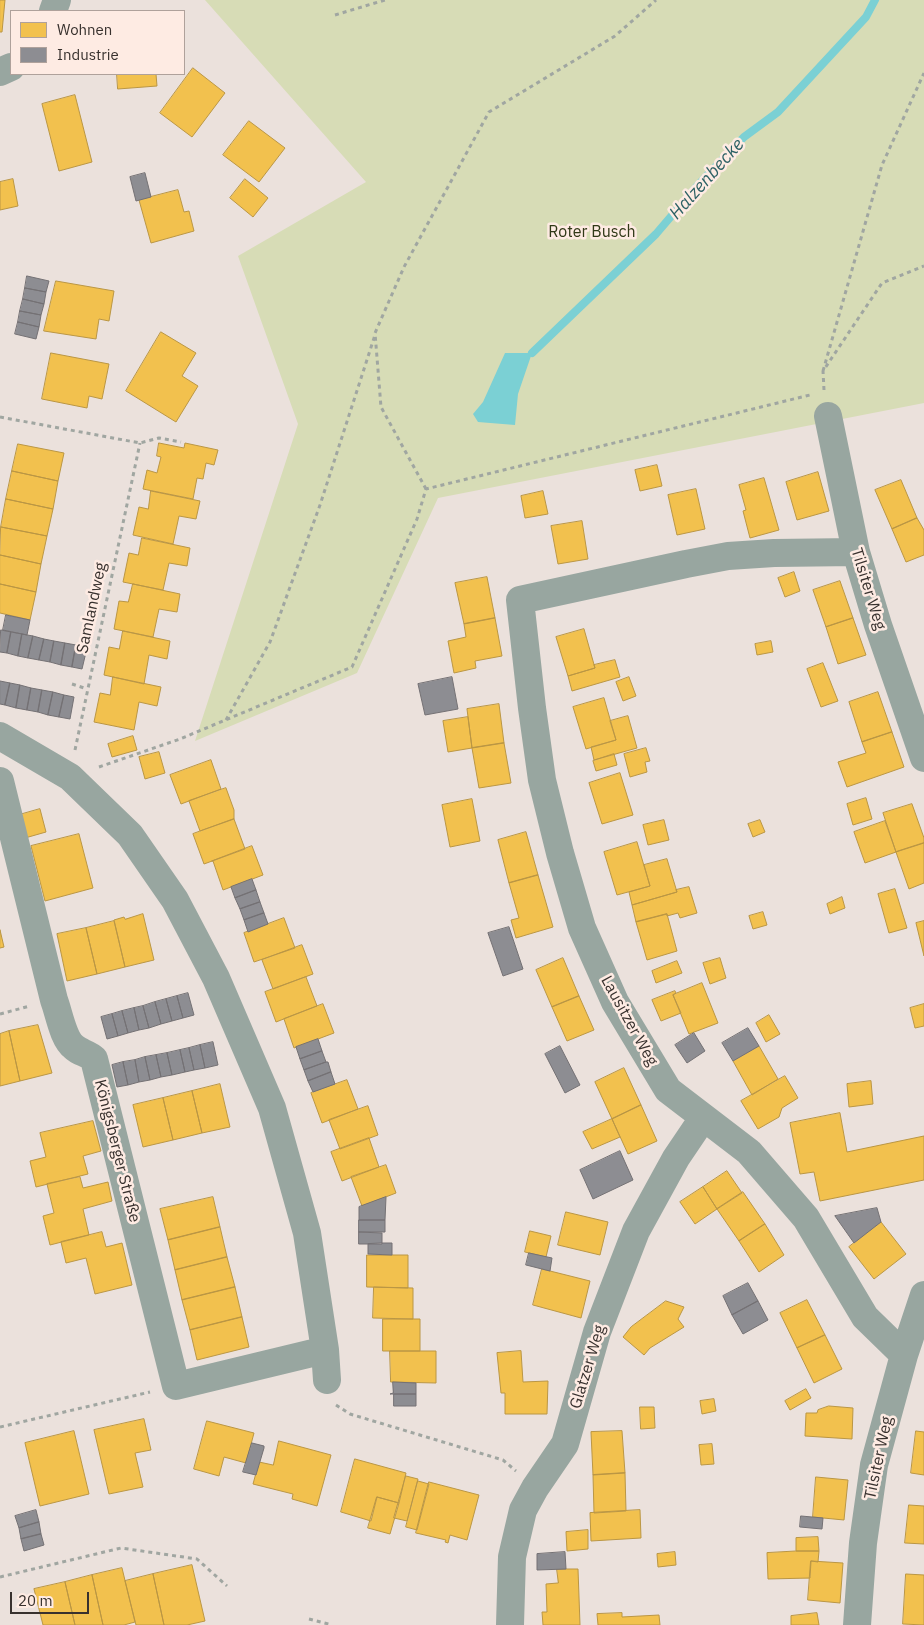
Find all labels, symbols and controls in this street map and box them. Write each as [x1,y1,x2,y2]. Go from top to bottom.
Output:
legend [10,10,185,75]
text: Wohnen [57,20,112,39]
text: Industrie [57,45,119,64]
water label: Halzenbecke [665,134,749,224]
park label: Roter Busch [548,222,636,242]
street label: Tilsiter Weg [846,546,890,632]
street label: Samlandweg [73,561,111,655]
street label: Lausitzer Weg [596,973,662,1069]
street label: Königsberger Straße [90,1078,144,1224]
street label: Glatzer Weg [566,1323,610,1411]
street label: Tilsiter Weg [861,1415,897,1501]
scale bar [12,1582,91,1614]
text: 20 m [18,1591,53,1610]

